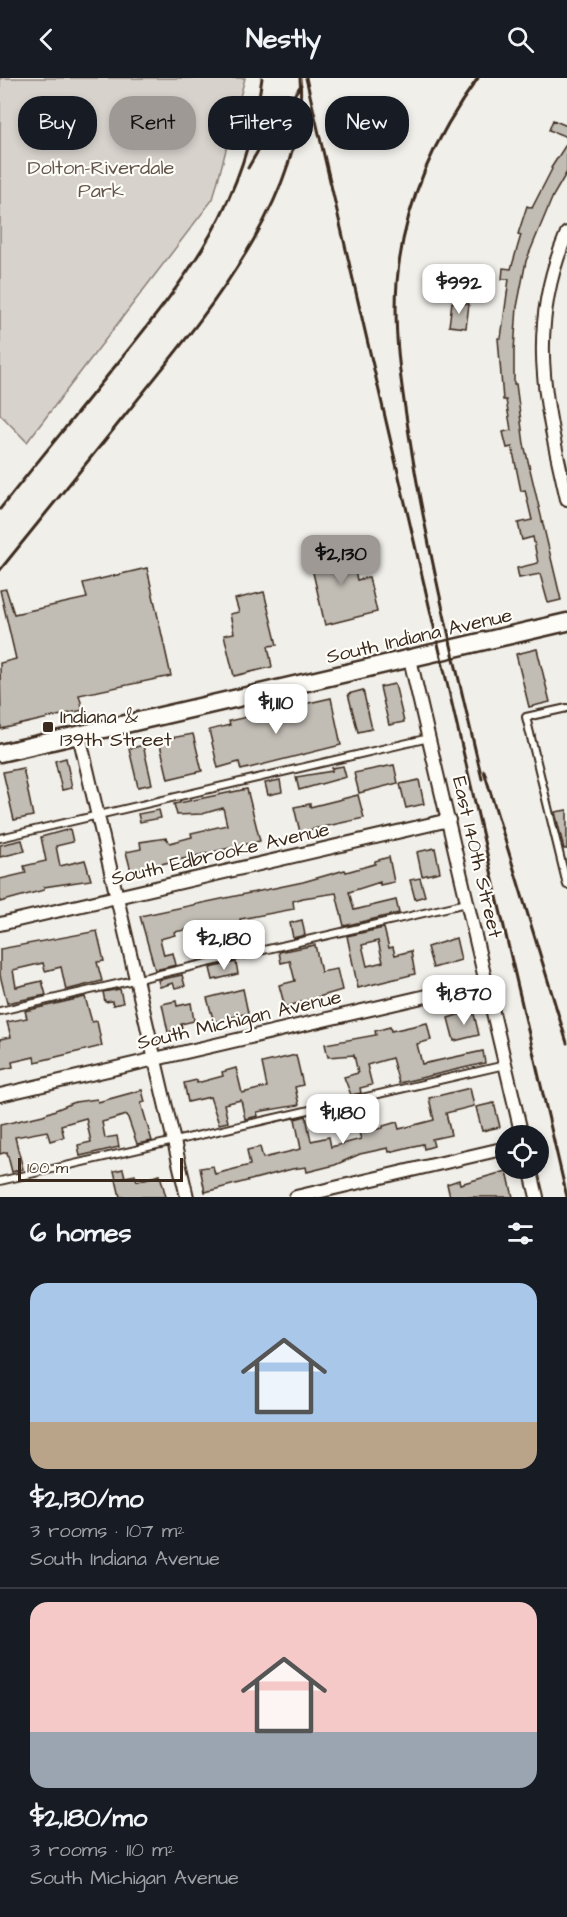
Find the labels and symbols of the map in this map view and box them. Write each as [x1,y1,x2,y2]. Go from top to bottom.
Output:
park label: Dolton-Riverdale Park [28,154,175,205]
pin: $992 [423,264,495,315]
pin: $2,130 [292,535,390,586]
street label: South Indiana Avenue [324,601,515,671]
pin: $1,110 [227,684,325,735]
place label: Indiana & 139th Street [60,703,172,754]
marker: Indiana & 139th Street [41,720,55,734]
street label: East 140th Street [445,774,509,941]
street label: South Edbrooke Avenue [108,815,332,893]
pin: $2,180 [175,920,273,971]
pin: $1,870 [415,975,513,1026]
street label: South Michigan Avenue [134,983,345,1058]
pin: $1,180 [294,1094,392,1145]
scale bar [18,1155,183,1182]

